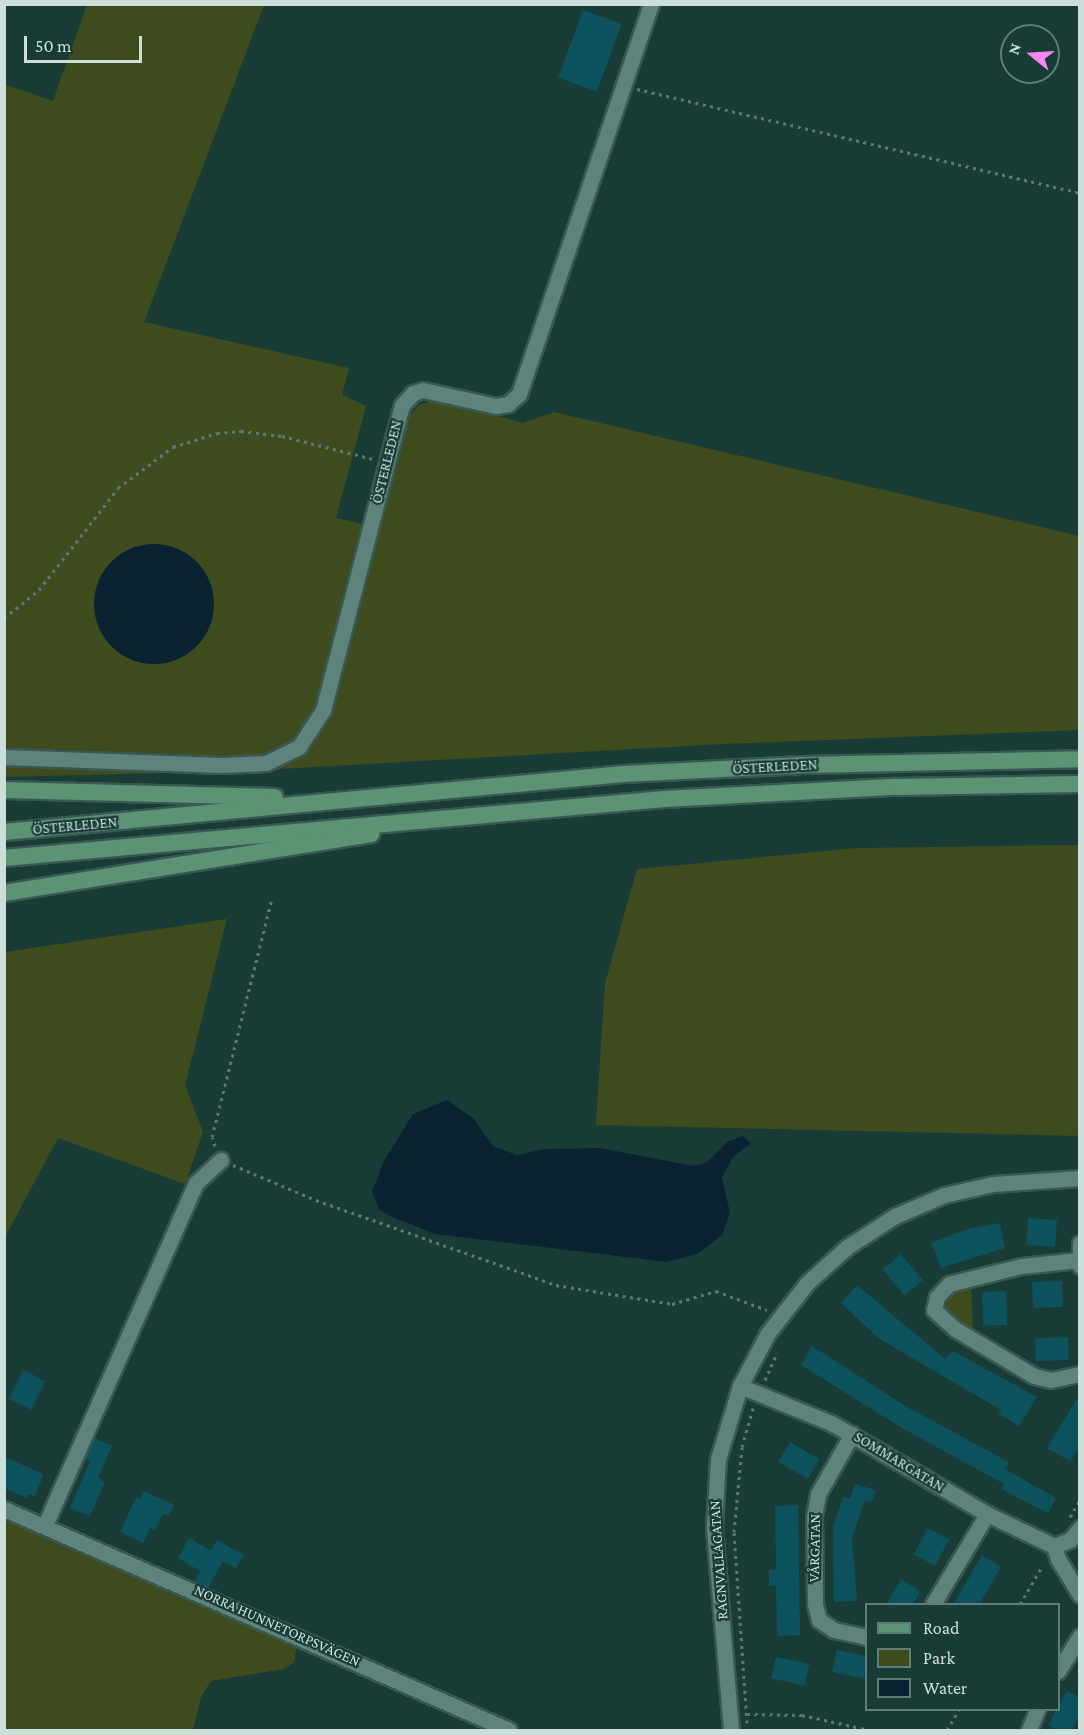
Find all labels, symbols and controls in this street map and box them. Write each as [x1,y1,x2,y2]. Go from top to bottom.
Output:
scale bar [27,24,146,62]
north arrow [1000,24,1060,84]
text: 50 m [35,36,72,56]
text: N [1005,41,1024,57]
street label: ÖSTERLEDEN [368,418,406,506]
street label: ÖSTERLEDEN [732,756,818,778]
street label: ÖSTERLEDEN [32,813,118,839]
street label: SOMMARGATAN [851,1428,947,1496]
street label: RAGNVALLAGATAN [706,1500,732,1620]
street label: VÅRGATAN [805,1514,825,1582]
street label: NORRA HUNNETORPSVÄGEN [191,1581,363,1671]
legend [865,1603,1060,1711]
text: Road [923,1618,960,1638]
text: Park [923,1648,955,1668]
text: Water [923,1678,967,1698]

